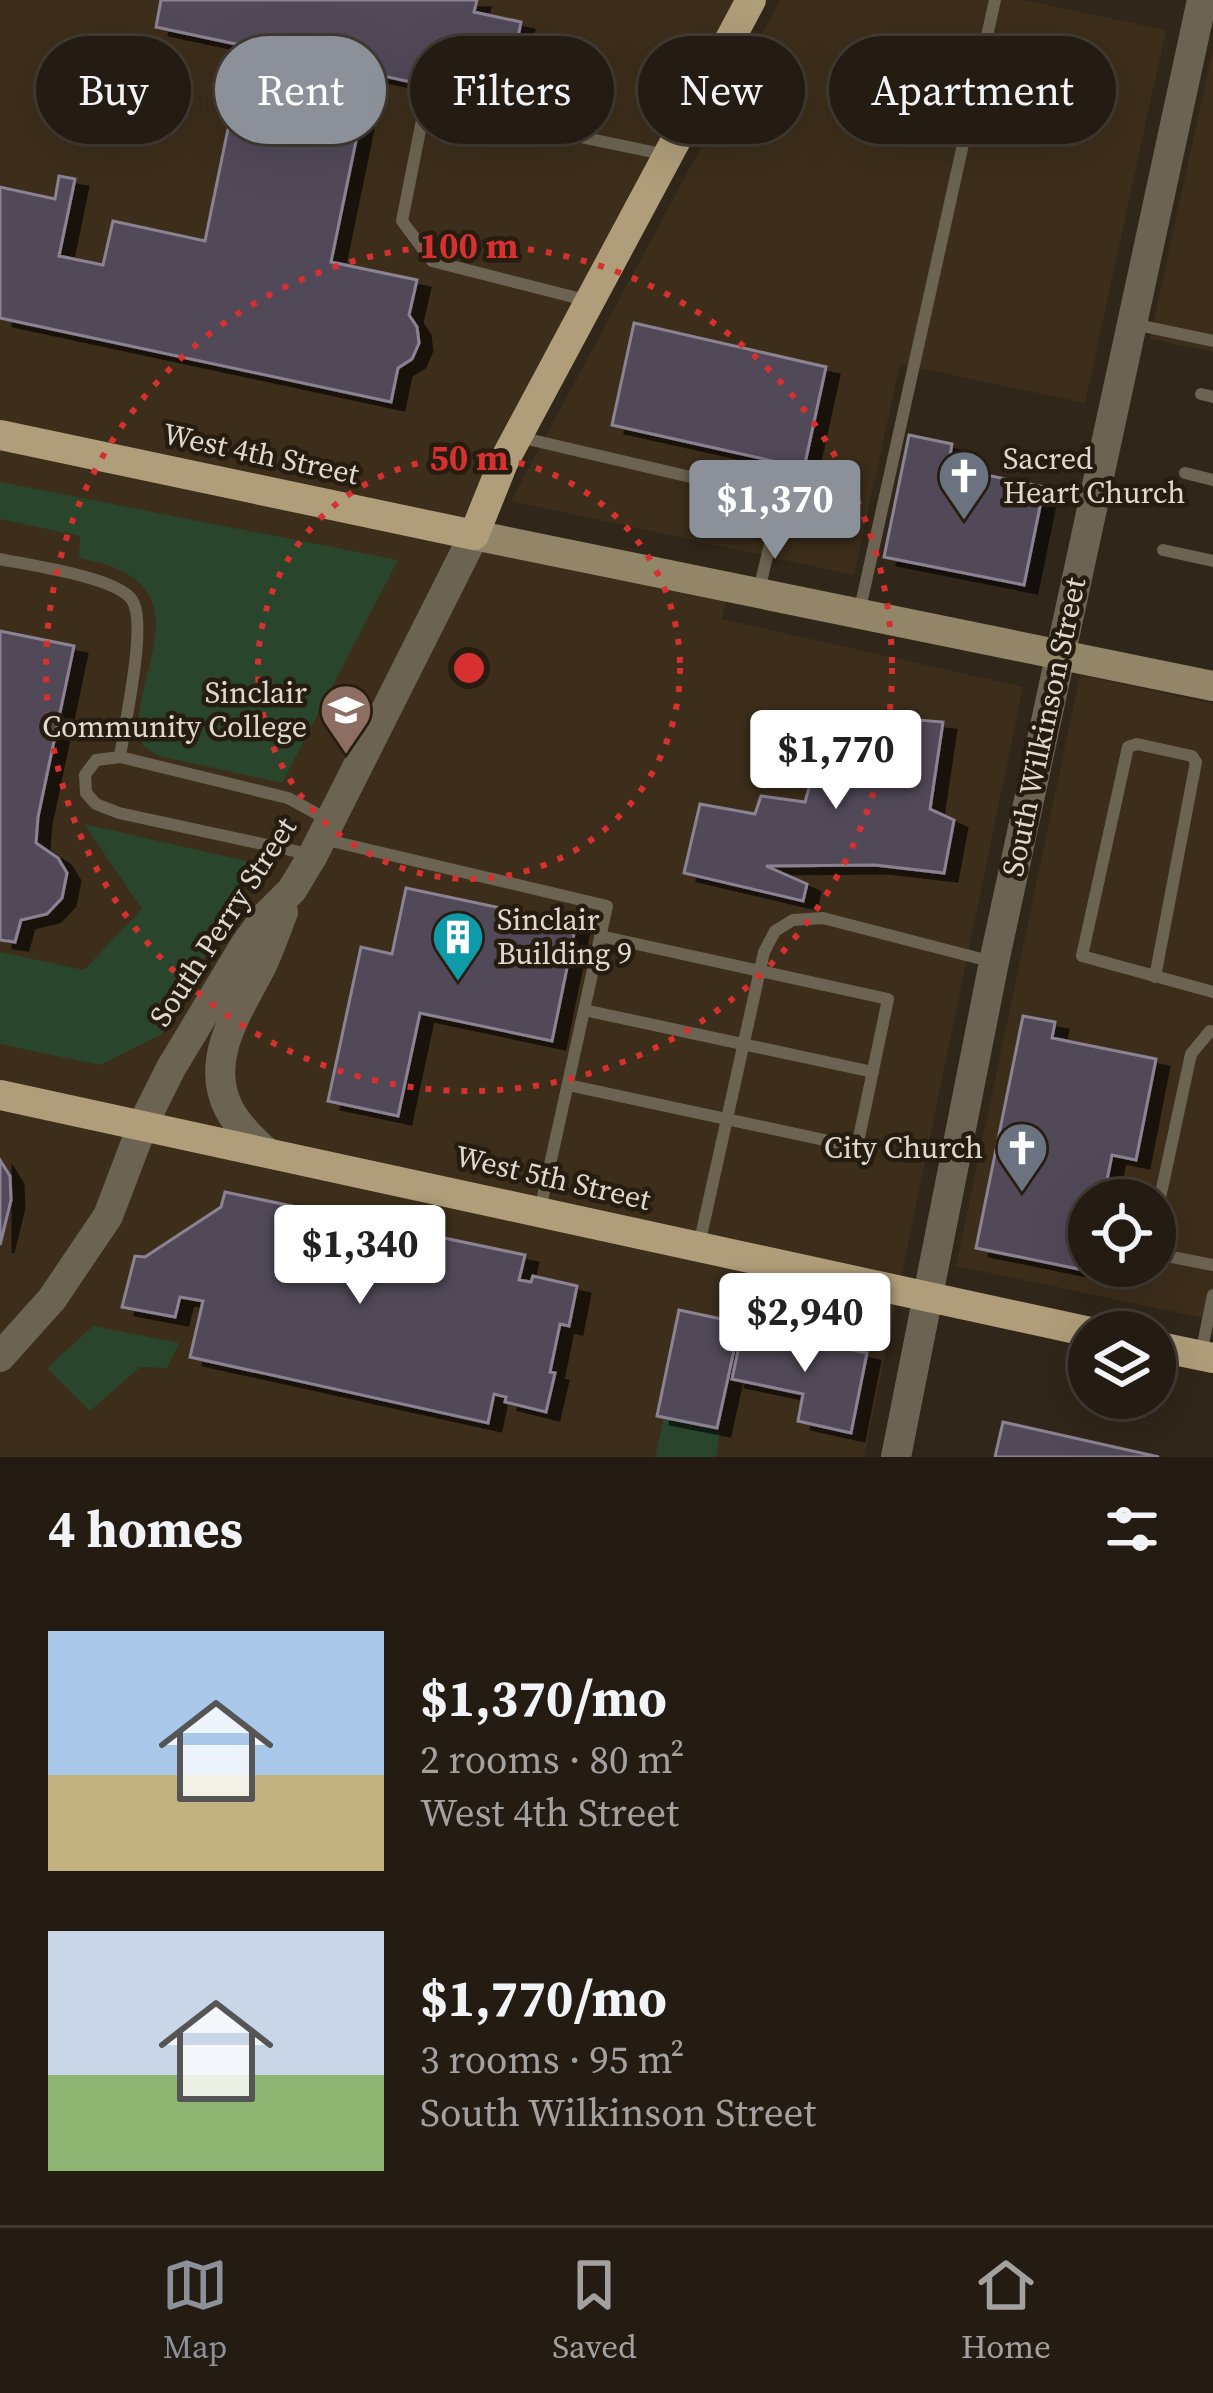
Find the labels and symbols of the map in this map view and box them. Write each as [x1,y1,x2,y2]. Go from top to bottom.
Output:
text: 100 m [420,221,518,270]
street label: West 4th Street [159,413,363,494]
text: 50 m [429,433,509,482]
place label: Sacred Heart Church [1003,438,1185,513]
church icon: Sacred Heart Church [936,448,992,522]
pin: $1,370 [677,460,873,562]
street label: South Wilkinson Street [992,573,1095,880]
centre of rings [448,647,490,689]
place label: Sinclair Community College [42,672,307,747]
school or university icon: Sinclair Community College [318,682,374,756]
pin: $1,770 [738,710,934,812]
street label: South Perry Street [140,809,306,1034]
place label: Sinclair Building 9 [497,899,632,974]
building icon: Sinclair Building 9 [430,909,486,983]
church icon: City Church [994,1120,1050,1194]
place label: City Church [824,1127,983,1168]
street label: West 5th Street [451,1135,655,1220]
pin: $1,340 [262,1205,458,1307]
pin: $2,940 [707,1273,903,1375]

